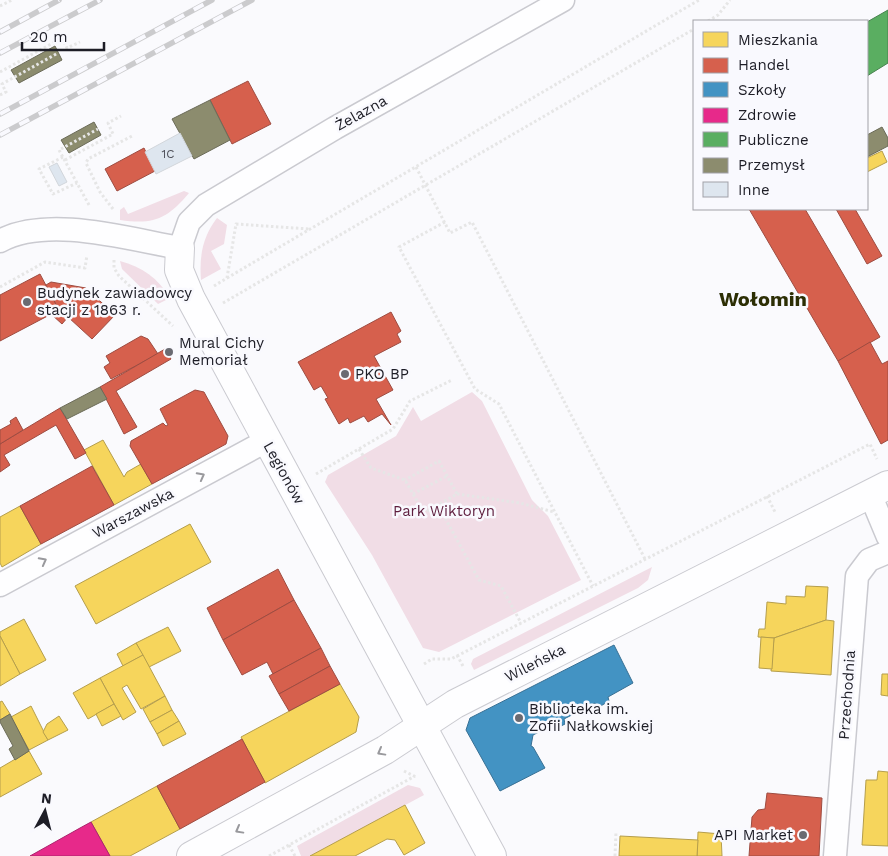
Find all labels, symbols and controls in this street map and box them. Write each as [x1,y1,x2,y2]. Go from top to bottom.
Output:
scale bar [22,20,105,52]
legend [693,20,868,210]
text: 20 m [30,28,68,46]
text: Mieszkania [738,31,818,49]
text: Handel [738,56,790,74]
text: Szkoły [738,81,786,99]
street label: Żelazna [332,91,391,135]
text: Zdrowie [738,106,796,124]
text: Publiczne [738,131,809,149]
house number: 1C [162,147,174,161]
text: Przemysł [738,156,805,174]
text: Inne [738,181,770,199]
place label: Budynek zawiadowcy stacji z 1863 r. [37,284,192,319]
district label: Wołomin [719,287,807,311]
marker: Budynek zawiadowcy stacji z 1863 r. [21,296,33,308]
place label: Mural Cichy Memoriał [179,334,264,369]
marker: Mural Cichy Memoriał [163,346,175,358]
place label: PKO BP [355,365,409,383]
marker: PKO BP [339,368,351,380]
street label: Legionów [259,438,309,508]
one-way arrow [196,472,205,482]
street label: Warszawska [89,484,177,542]
park label: Park Wiktoryn [393,502,495,520]
one-way arrow [38,558,47,568]
street label: Wileńska [502,640,569,686]
street label: Przechodnia [835,649,859,740]
place label: Biblioteka im. Zofii Nałkowskiej [529,700,653,735]
marker: Biblioteka im. Zofii Nałkowskiej [513,712,525,724]
one-way arrow [378,746,387,756]
north arrow [20,786,70,836]
text: N [40,790,53,807]
one-way arrow [235,824,244,834]
place label: API Market [714,826,794,844]
marker: API Market [797,829,809,841]

